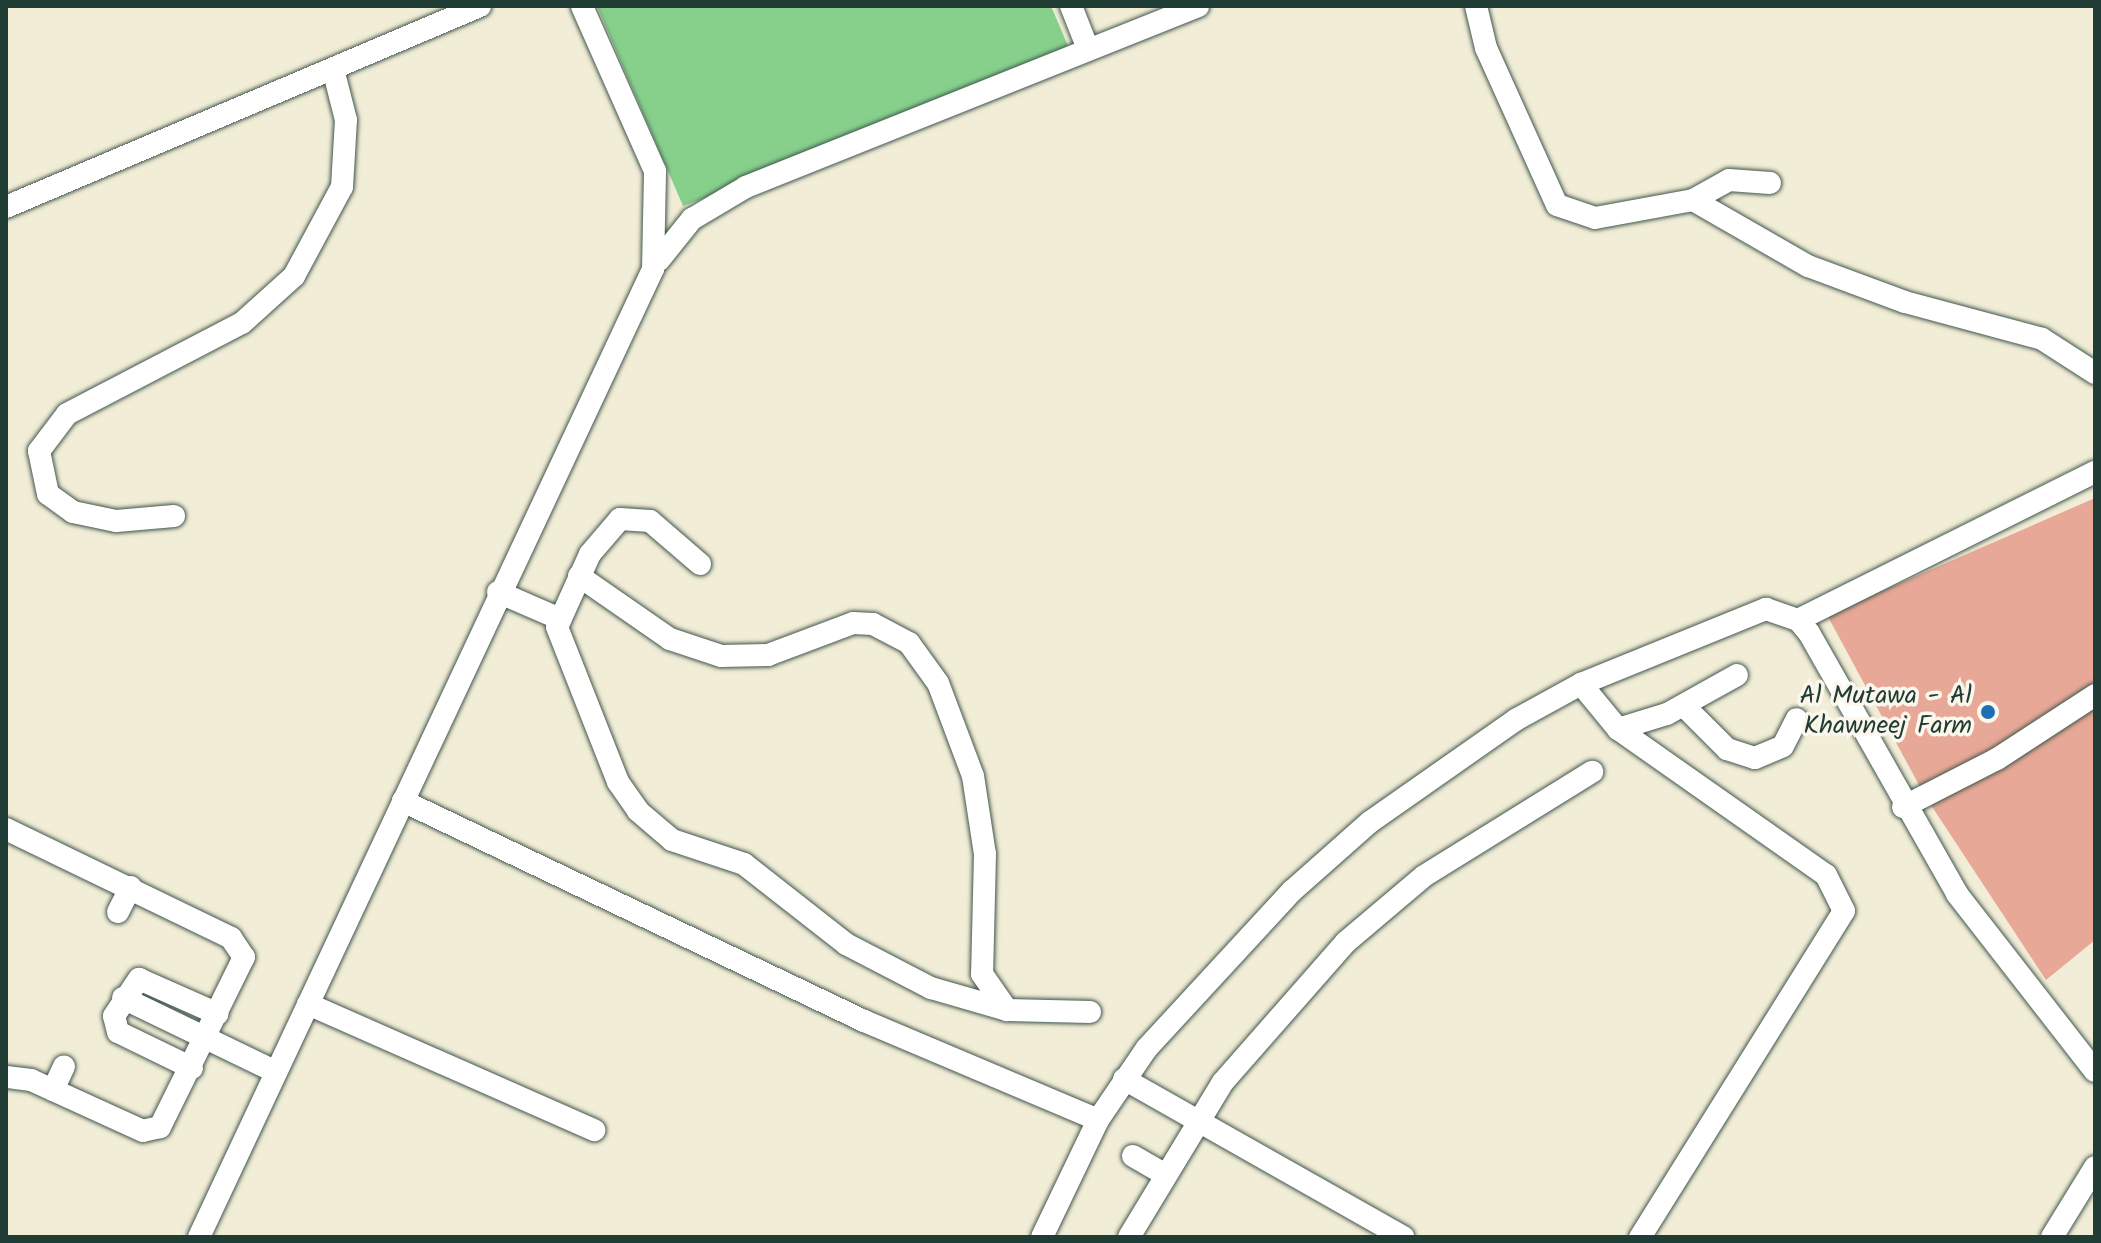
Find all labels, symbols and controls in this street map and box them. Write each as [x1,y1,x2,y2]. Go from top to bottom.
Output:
place label: Al Mutawa - Al Khawneej Farm [1799,681,1972,742]
marker: Al Mutawa - Al Khawneej Farm [1979,703,1997,721]

